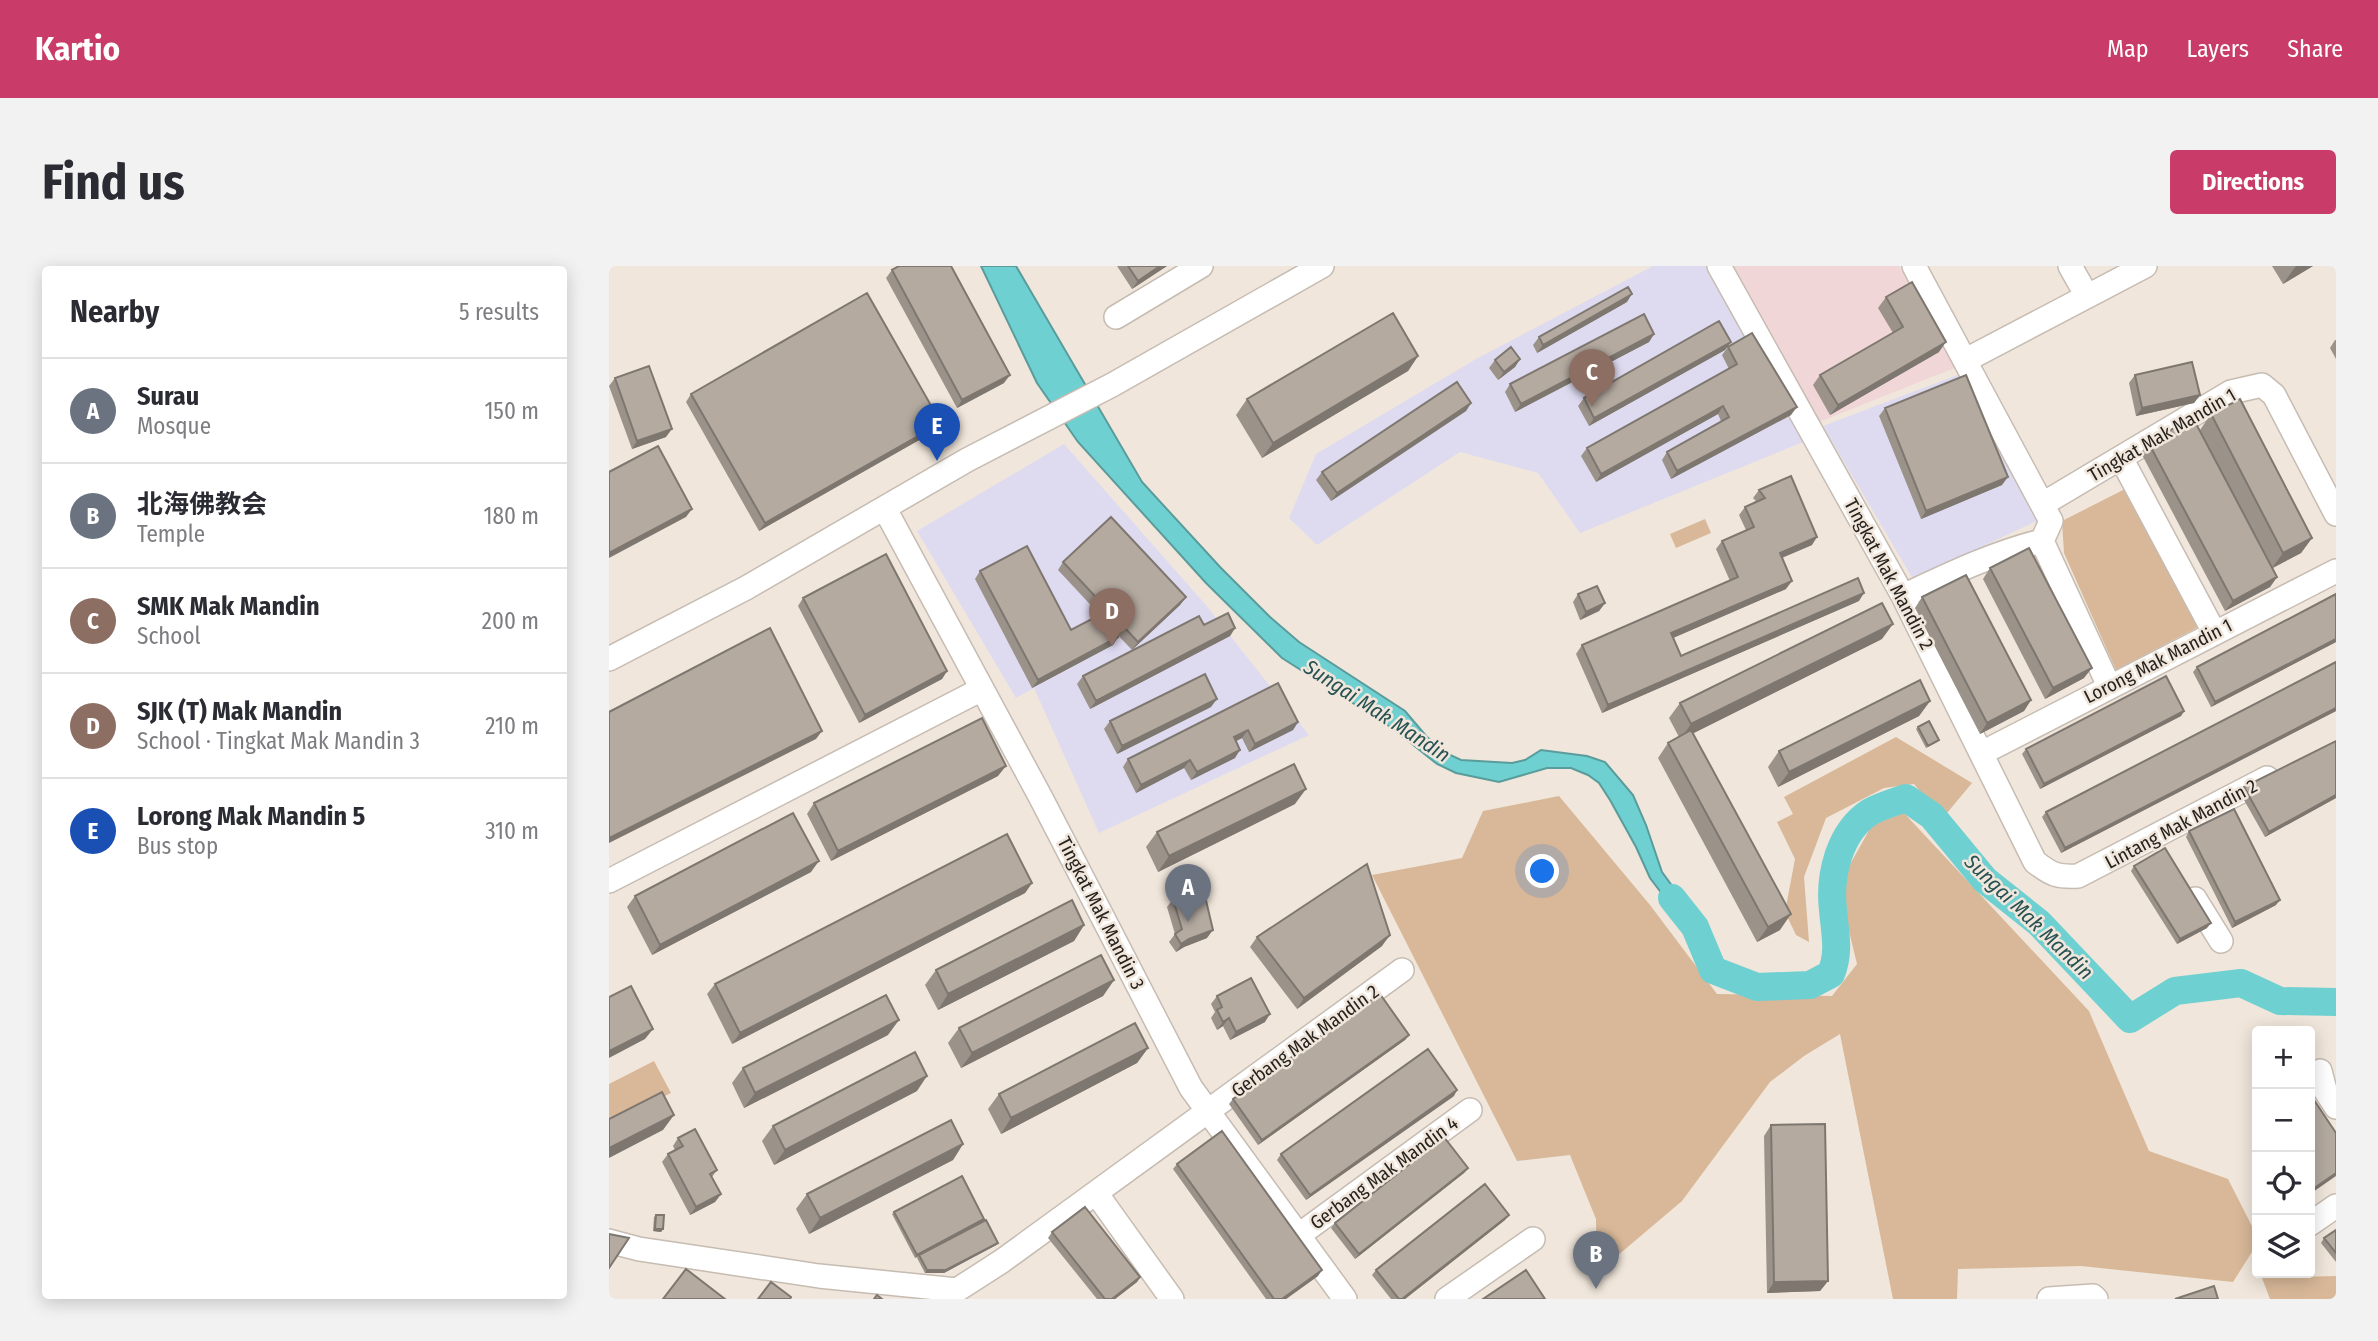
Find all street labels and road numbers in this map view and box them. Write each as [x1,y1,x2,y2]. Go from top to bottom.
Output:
street label: Tingkat Mak Mandin 1 [2084,383,2240,487]
street label: Tingkat Mak Mandin 2 [1839,494,1939,654]
street label: Lorong Mak Mandin 1 [2080,614,2236,708]
street label: Lintang Mak Mandin 2 [2101,774,2261,874]
street label: Tingkat Mak Mandin 3 [1053,833,1149,993]
street label: Gerbang Mak Mandin 2 [1227,980,1383,1102]
street label: Gerbang Mak Mandin 4 [1306,1112,1462,1234]

